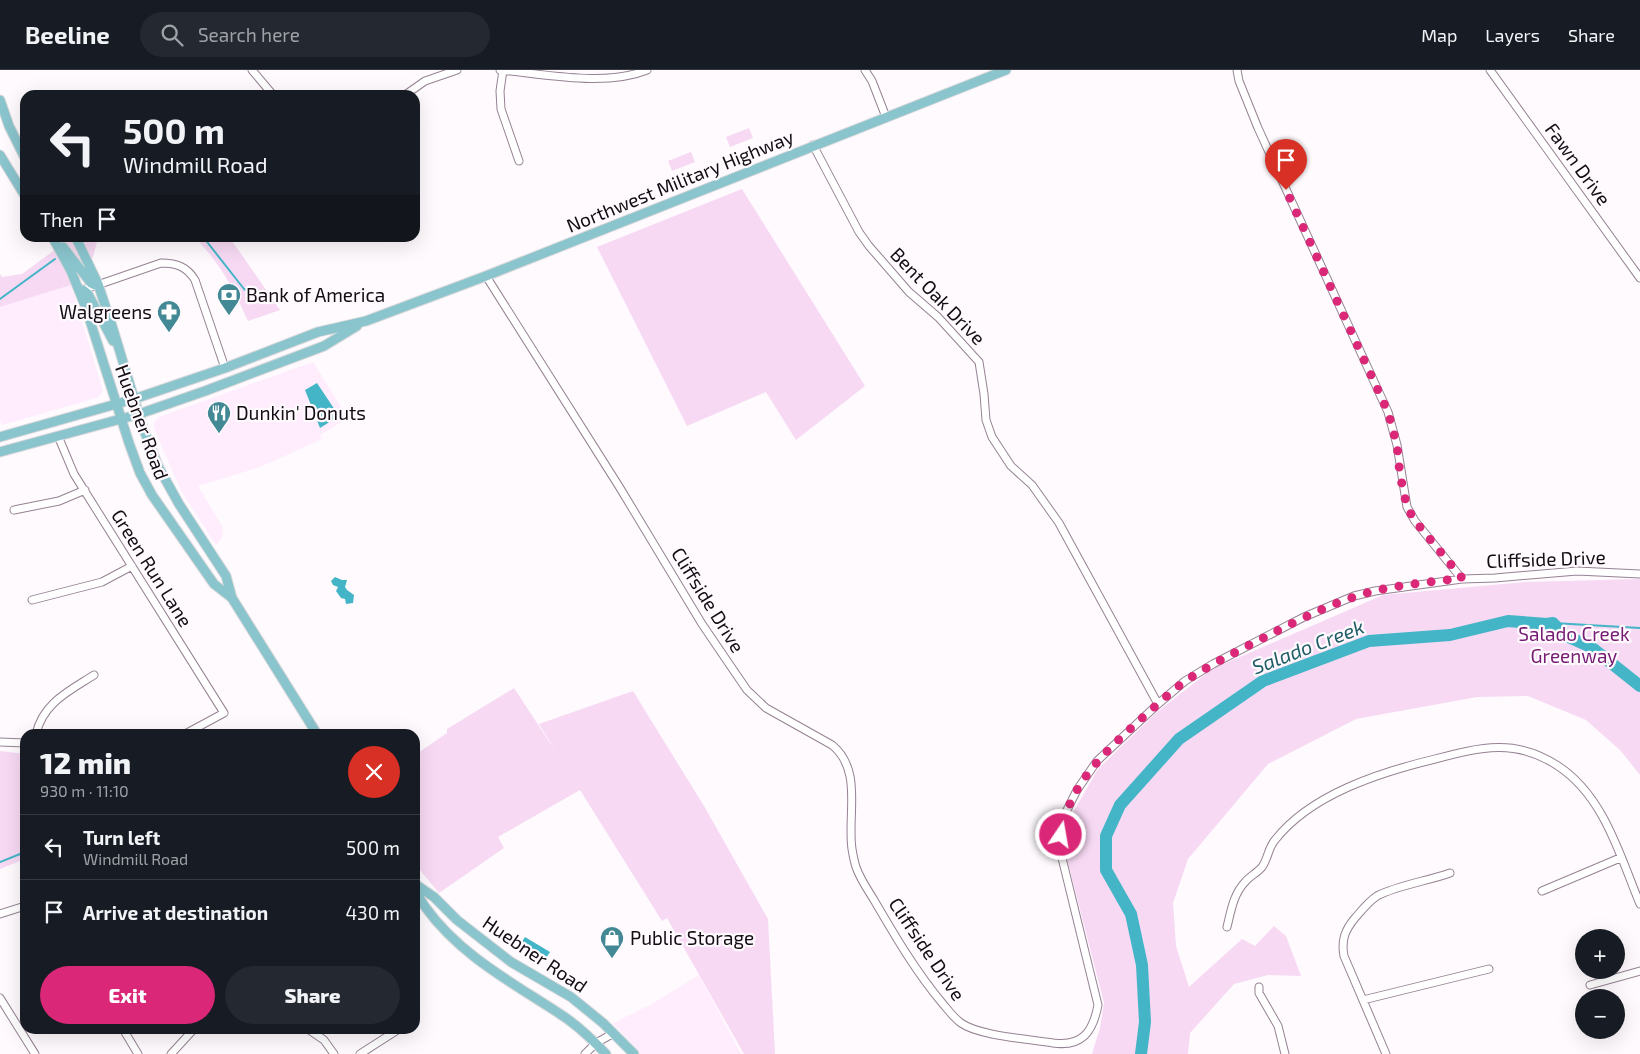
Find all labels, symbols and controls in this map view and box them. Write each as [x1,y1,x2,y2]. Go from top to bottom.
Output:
search box [140,12,490,57]
text: Beeline [25,20,110,49]
icon: search [158,21,186,49]
text: Search here [198,23,300,46]
text: Map [1421,24,1457,46]
text: Layers [1485,24,1540,46]
text: Share [1568,24,1615,46]
text: 500 m [123,109,225,151]
icon: left [40,110,105,175]
street label: Fawn Drive [1541,118,1616,209]
street label: Northwest Military Highway [563,124,797,237]
pin [1265,139,1307,190]
icon: arrive [1272,146,1300,174]
text: Windmill Road [123,151,268,177]
icon: arrive [93,205,121,233]
text: Then [40,208,83,231]
street label: Bent Oak Drive [886,242,991,349]
bank icon: Bank of America [216,282,242,316]
place label: Bank of America [246,283,385,306]
pharmacy icon: Walgreens [156,299,182,333]
place label: Walgreens [59,300,152,323]
street label: Huebner Road [111,361,174,483]
restaurant icon: Dunkin' Donuts [206,400,232,434]
place label: Dunkin' Donuts [236,401,366,424]
street label: Green Run Lane [107,505,198,631]
street label: Cliffside Drive [667,543,750,656]
street label: Cliffside Drive [1486,545,1606,572]
water label: Salado Creek [1248,614,1367,678]
park label: Salado Creek Greenway [1518,622,1630,667]
text: 12 min [40,744,131,780]
button: close [348,746,400,798]
text: 930 m · 11:10 [40,781,129,800]
position arrow [1034,808,1086,860]
text: Turn left [83,826,160,849]
icon: left [40,833,68,861]
text: 500 m [346,836,400,859]
text: Windmill Road [83,849,188,868]
street label: Cliffside Drive [884,893,970,1005]
icon: arrive [40,898,68,926]
text: Arrive at destination [83,901,268,924]
text: 430 m [345,901,400,924]
street label: Huebner Road [479,910,592,997]
shop icon: Public Storage [599,925,625,959]
place label: Public Storage [630,926,754,949]
map controls [1575,929,1625,1039]
button: + [1575,929,1625,979]
button: Exit [40,966,215,1024]
button: Share [225,966,400,1024]
button: − [1575,989,1625,1039]

